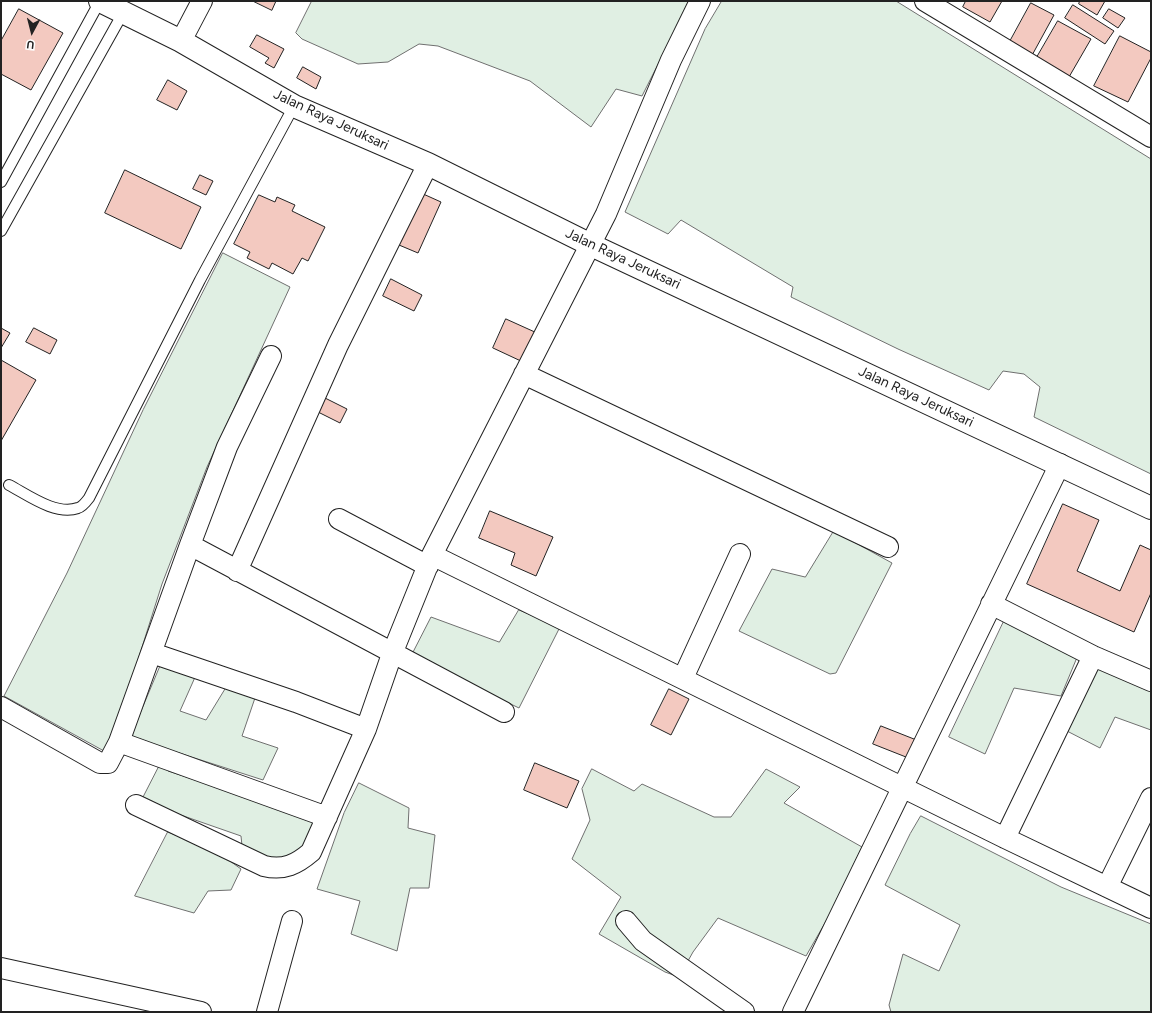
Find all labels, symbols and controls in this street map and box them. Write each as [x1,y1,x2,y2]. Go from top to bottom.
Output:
north arrow [12,12,52,52]
text: U [26,37,35,51]
street label: Jalan Raya Jeruksari [271,86,391,154]
street label: Jalan Raya Jeruksari [563,225,683,293]
street label: Jalan Raya Jeruksari [856,363,976,431]

